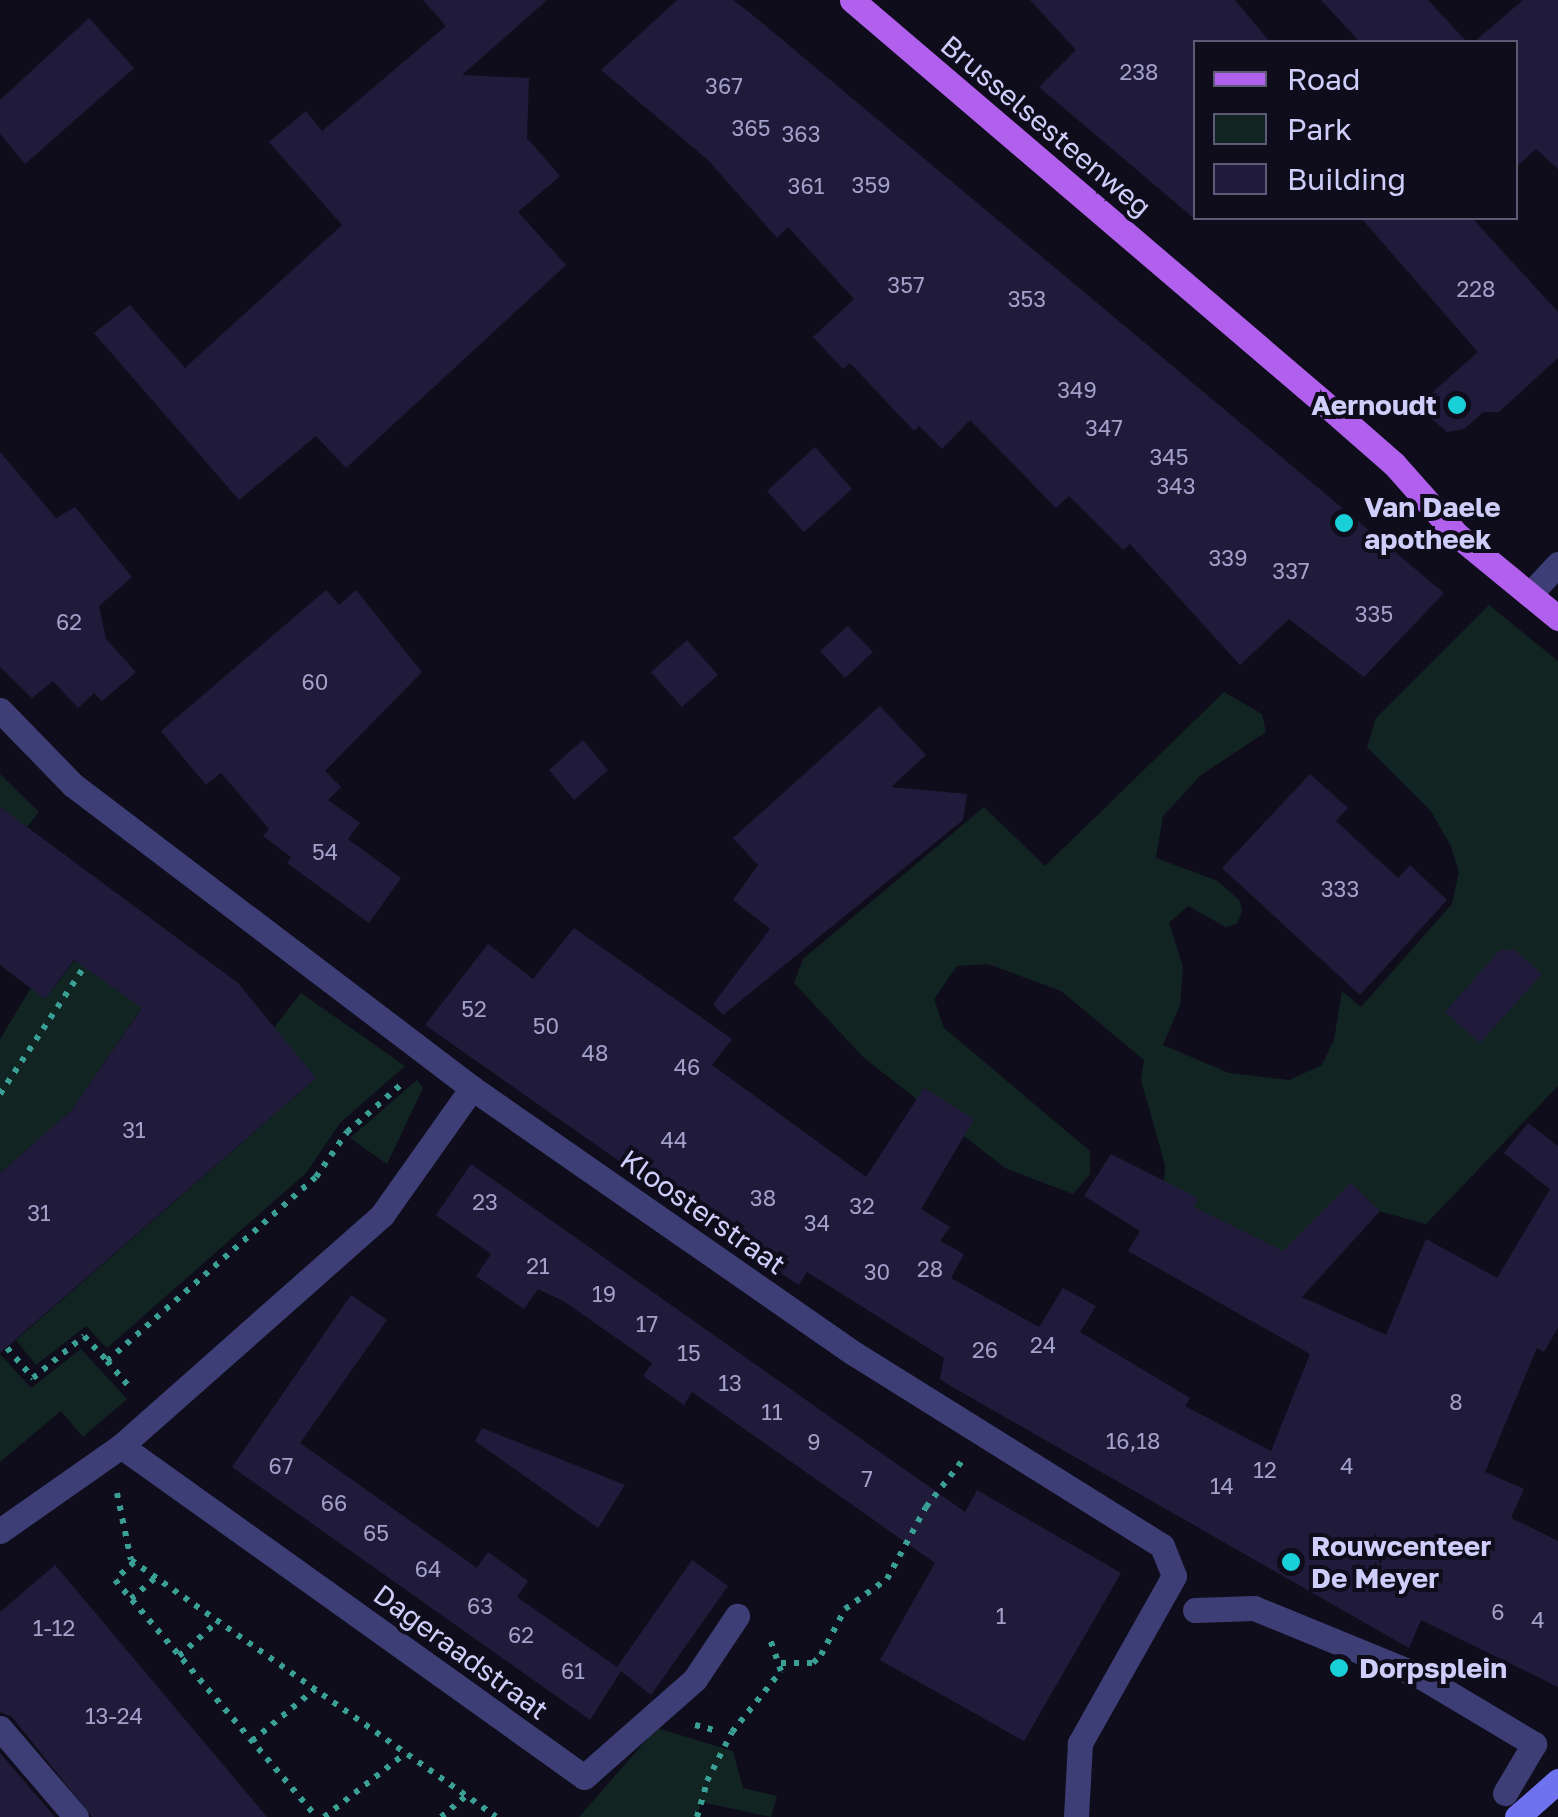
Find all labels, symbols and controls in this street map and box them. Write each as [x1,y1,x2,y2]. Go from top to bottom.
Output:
street label: Brusselsesteenweg [934,28,1158,224]
legend [1193,40,1518,220]
house number: 238 [1119,59,1159,85]
text: Road [1287,61,1361,97]
house number: 367 [705,73,743,99]
text: Park [1287,111,1352,147]
house number: 365 [732,115,770,141]
house number: 363 [781,121,821,147]
text: Building [1287,161,1406,197]
house number: 359 [852,172,890,198]
house number: 361 [788,173,824,199]
house number: 357 [887,272,925,298]
house number: 228 [1457,276,1495,302]
house number: 353 [1008,286,1046,312]
house number: 349 [1057,377,1097,403]
place label: Aernoudt [1311,388,1437,422]
marker: Aernoudt [1446,394,1468,416]
house number: 347 [1085,415,1123,441]
house number: 345 [1149,444,1189,470]
house number: 343 [1156,473,1196,499]
place label: Van Daele apotheek [1364,490,1501,556]
marker: Van Daele apotheek [1333,512,1355,534]
house number: 339 [1208,545,1248,571]
house number: 337 [1272,558,1310,584]
house number: 335 [1355,601,1393,627]
house number: 62 [56,609,82,635]
house number: 60 [302,669,328,695]
house number: 54 [312,839,338,865]
house number: 333 [1321,876,1359,902]
house number: 52 [461,996,487,1022]
house number: 50 [533,1013,559,1039]
house number: 48 [582,1040,608,1066]
house number: 46 [674,1054,700,1080]
house number: 31 [122,1117,146,1143]
house number: 44 [661,1127,687,1153]
street label: Kloosterstraat [614,1143,792,1281]
house number: 38 [750,1185,776,1211]
house number: 23 [472,1189,498,1215]
house number: 32 [849,1193,875,1219]
house number: 31 [27,1200,51,1226]
house number: 34 [804,1210,830,1236]
house number: 21 [526,1253,550,1279]
house number: 28 [917,1256,943,1282]
house number: 30 [864,1259,890,1285]
house number: 19 [592,1281,616,1307]
house number: 17 [636,1311,658,1337]
house number: 24 [1030,1332,1056,1358]
house number: 26 [972,1337,998,1363]
house number: 15 [677,1340,701,1366]
house number: 13 [718,1370,742,1396]
house number: 8 [1449,1389,1463,1415]
house number: 11 [761,1399,783,1425]
house number: 16,18 [1106,1428,1160,1454]
house number: 9 [807,1429,821,1455]
house number: 67 [269,1453,293,1479]
house number: 4 [1340,1453,1354,1479]
house number: 12 [1253,1457,1277,1483]
house number: 7 [861,1466,873,1492]
house number: 14 [1210,1473,1234,1499]
house number: 66 [321,1490,347,1516]
house number: 65 [363,1520,389,1546]
place label: Rouwcenteer De Meyer [1311,1529,1491,1595]
marker: Rouwcenteer De Meyer [1280,1551,1302,1573]
house number: 64 [415,1556,441,1582]
street label: Dageraadstraat [367,1577,555,1727]
house number: 63 [467,1593,493,1619]
house number: 6 [1491,1599,1505,1625]
house number: 1 [996,1603,1006,1629]
house number: 4 [1531,1607,1545,1633]
house number: 1-12 [33,1615,75,1641]
house number: 62 [508,1622,534,1648]
place label: Dorpsplein [1359,1651,1507,1685]
marker: Dorpsplein [1328,1657,1350,1679]
house number: 61 [561,1658,585,1684]
house number: 13-24 [85,1703,143,1729]

